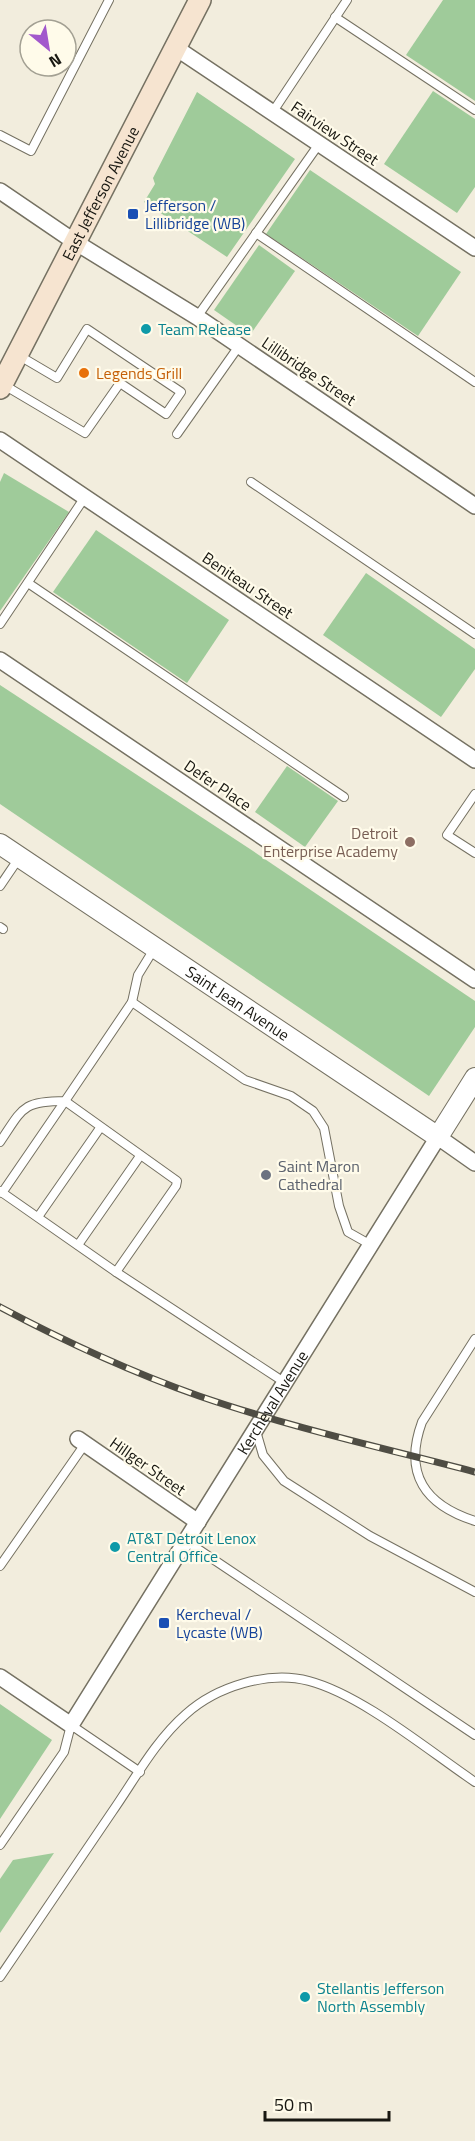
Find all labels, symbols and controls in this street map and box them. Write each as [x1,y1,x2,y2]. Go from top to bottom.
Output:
north arrow [18,18,78,78]
text: N [45,48,66,74]
street label: Fairview Street [286,95,384,171]
street label: East Jefferson Avenue [56,122,145,265]
place label: Jefferson / Lillibridge (WB) [145,193,245,235]
marker: Jefferson / Lillibridge (WB) [126,207,140,221]
place label: Team Release [158,317,251,341]
marker: Team Release [139,322,153,336]
street label: Lillibridge Street [257,331,361,412]
place label: Legends Grill [96,361,182,385]
marker: Legends Grill [77,366,91,380]
street label: Beniteau Street [198,546,299,625]
street label: Defer Place [179,754,257,816]
place label: Detroit Enterprise Academy [263,821,398,863]
marker: Detroit Enterprise Academy [403,835,417,849]
street label: Saint Jean Avenue [181,959,295,1047]
place label: Saint Maron Cathedral [278,1154,360,1196]
marker: Saint Maron Cathedral [259,1168,273,1182]
street label: Kercheval Avenue [231,1346,314,1459]
street label: Hillger Street [105,1431,191,1501]
place label: AT&T Detroit Lenox Central Office [127,1526,256,1568]
marker: AT&T Detroit Lenox Central Office [108,1540,122,1554]
place label: Kercheval / Lycaste (WB) [176,1602,263,1644]
marker: Kercheval / Lycaste (WB) [157,1616,171,1630]
place label: Stellantis Jefferson North Assembly [317,1976,444,2018]
marker: Stellantis Jefferson North Assembly [298,1990,312,2004]
scale bar [265,2084,390,2122]
text: 50 m [274,2091,313,2118]

